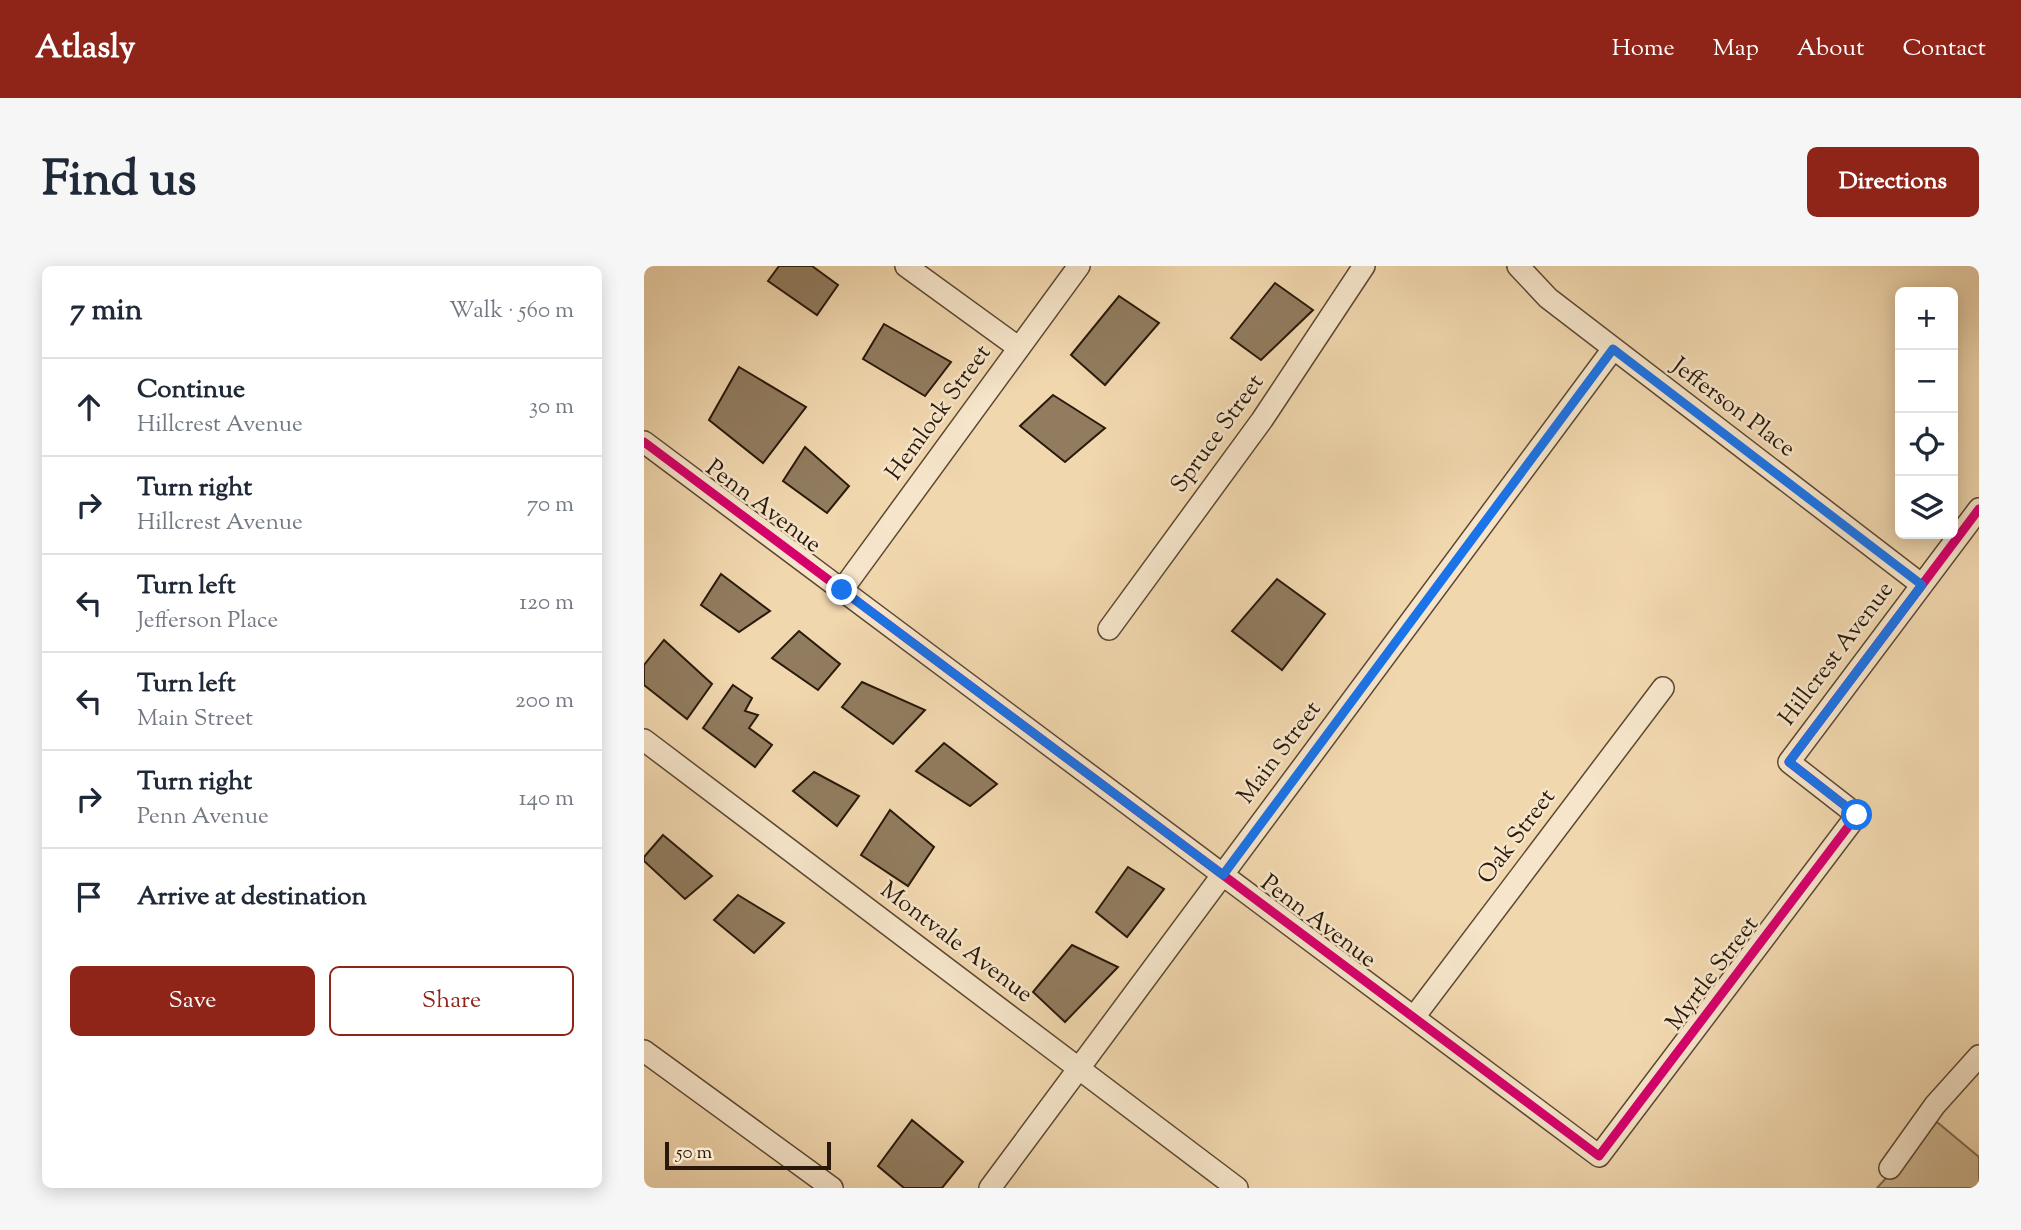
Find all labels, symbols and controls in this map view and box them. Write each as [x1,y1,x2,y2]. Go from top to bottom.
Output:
text: Atlasly [35,25,135,73]
text: Home [1612,32,1675,66]
text: Map [1713,32,1759,66]
text: About [1797,32,1864,66]
text: Contact [1902,32,1986,66]
text: Find us [42,147,196,217]
button: Directions [1807,147,1979,217]
map controls [1895,287,1958,539]
button: + [1895,287,1958,350]
text: 7 min [70,290,142,333]
text: Walk · 560 m [449,295,574,328]
street label: Hemlock Street [878,338,1000,488]
street label: Jefferson Place [1662,349,1802,466]
button: − [1895,350,1958,413]
street label: Spruce Street [1163,368,1273,500]
text: Continue [137,372,245,409]
icon: ahead [70,388,108,426]
text: 30 m [529,391,574,424]
text: Hillcrest Avenue [137,409,303,442]
button: locate [1895,413,1958,476]
street label: Penn Avenue [698,452,828,562]
text: Turn right [137,470,252,507]
button: layers [1895,476,1958,539]
icon: right [70,486,108,524]
text: 70 m [527,489,574,522]
text: Hillcrest Avenue [137,507,303,540]
text: Turn left [137,568,236,605]
route end [826,574,857,605]
street label: Hillcrest Avenue [1771,575,1903,733]
icon: left [70,584,108,622]
text: 120 m [519,587,574,620]
text: Jefferson Place [137,605,278,638]
text: Turn left [137,666,236,703]
icon: left [70,682,108,720]
text: 200 m [515,685,574,718]
street label: Main Street [1230,694,1330,812]
text: Main Street [137,703,253,736]
text: Turn right [137,764,252,801]
icon: right [70,780,108,818]
street label: Oak Street [1470,782,1564,892]
text: 140 m [519,783,574,816]
route start [1841,799,1872,830]
text: Penn Avenue [137,801,269,834]
street label: Penn Avenue [1253,867,1383,977]
street label: Montvale Avenue [872,874,1040,1012]
icon: arrive [70,878,108,916]
text: Arrive at destination [137,879,367,916]
street label: Myrtle Street [1659,910,1767,1038]
button: Save [70,966,315,1036]
button: Share [329,966,574,1036]
scale bar [665,1139,831,1171]
text: 50 m [676,1140,712,1167]

